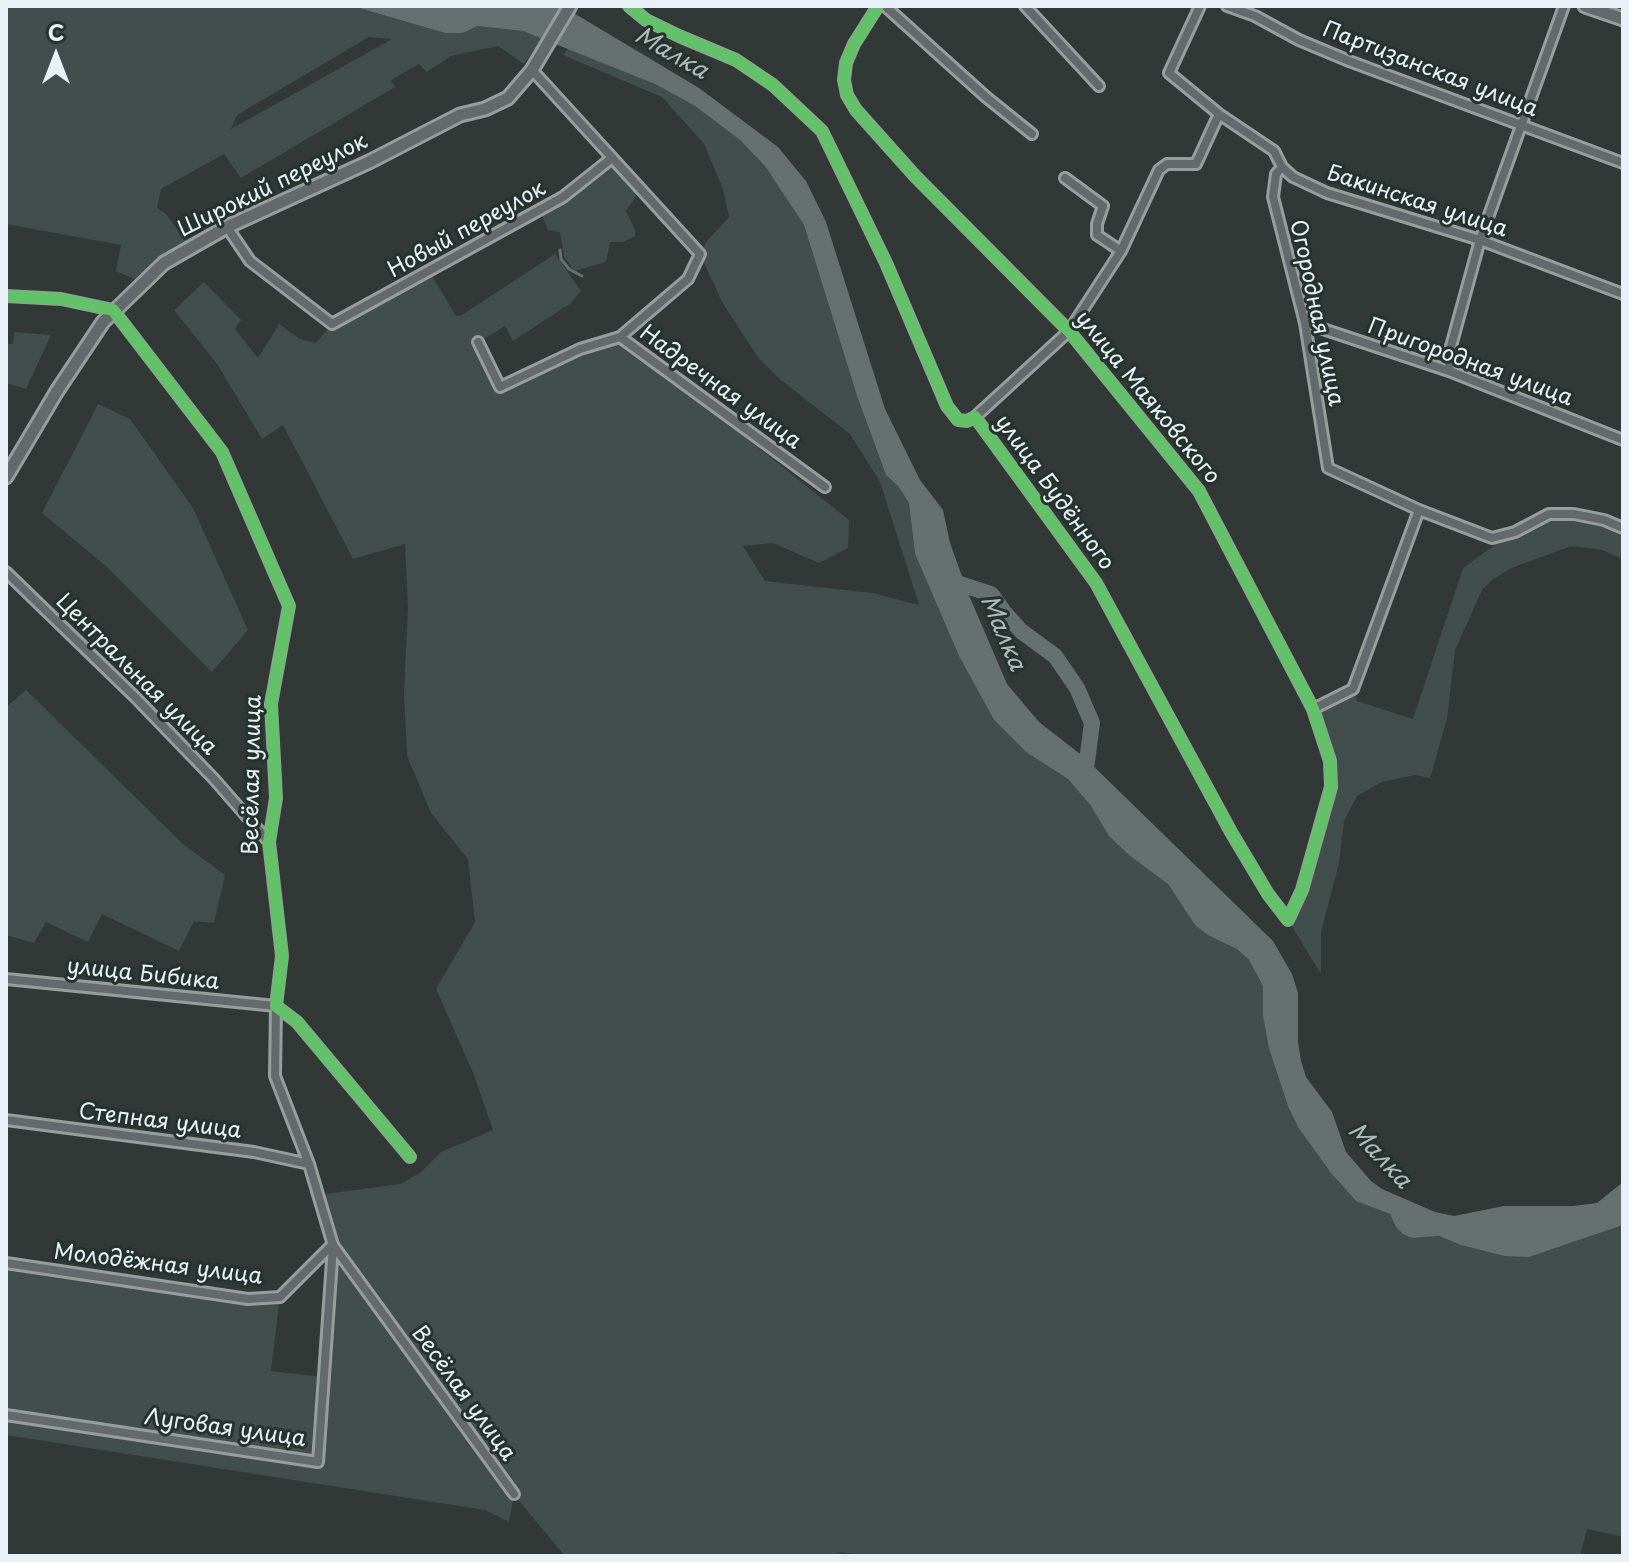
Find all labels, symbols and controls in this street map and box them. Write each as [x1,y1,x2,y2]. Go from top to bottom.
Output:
text: С [48,15,64,48]
north arrow [16,16,96,96]
street label: Партизанская улица [1319,17,1541,123]
water label: Малка [629,22,713,86]
street label: Широкий переулок [174,129,372,243]
street label: Бакинская улица [1323,160,1511,244]
street label: Новый переулок [384,176,550,284]
street label: Огородная улица [1283,217,1349,409]
street label: улица Маяковского [1069,306,1225,490]
street label: Пригородная улица [1364,314,1576,412]
street label: Надречная улица [634,320,806,456]
street label: улица Будённого [989,410,1119,576]
street label: Центральная улица [50,589,222,761]
water label: Малка [973,591,1031,675]
street label: Весёлая улица [238,695,268,855]
street label: улица Бибика [66,954,220,996]
street label: Степная улица [77,1099,243,1145]
water label: Малка [1341,1117,1417,1195]
street label: Молодёжная улица [52,1239,264,1291]
street label: Весёлая улица [405,1322,521,1466]
street label: Луговая улица [143,1405,307,1453]

